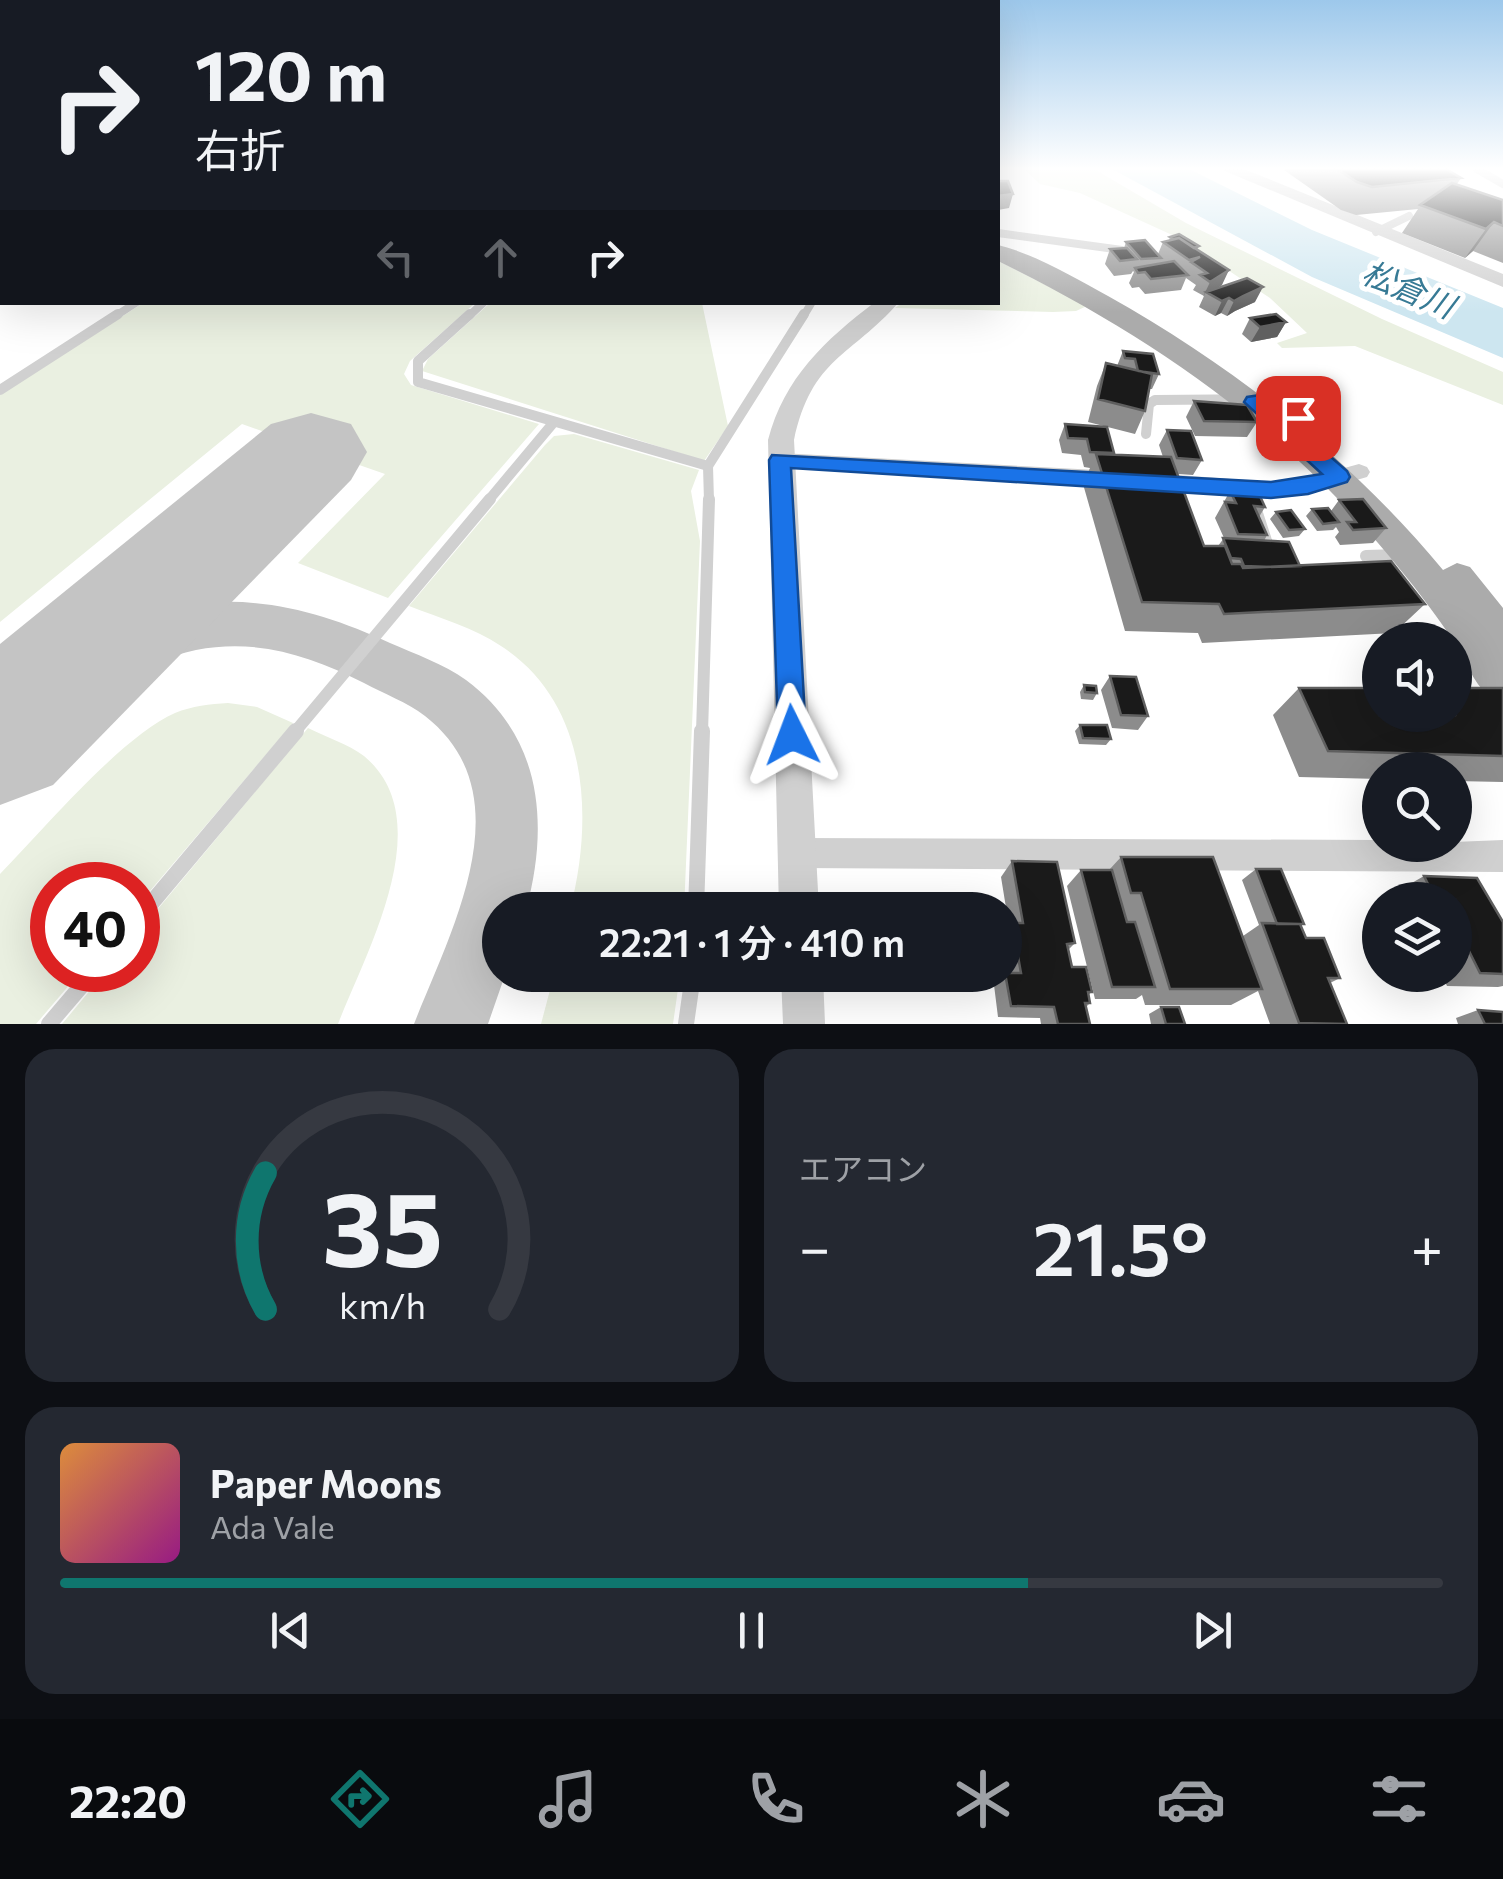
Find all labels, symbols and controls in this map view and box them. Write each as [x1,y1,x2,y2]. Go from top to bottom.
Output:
text: 120 m [195,30,387,115]
icon: right [30,40,160,170]
text: 右折 [195,121,285,176]
icon: left [368,230,423,285]
icon: ahead [473,230,528,285]
icon: right [578,230,633,285]
water label: 松倉川 [1357,251,1464,326]
pin [1256,376,1341,461]
icon: arrive [1271,391,1326,446]
map controls [1362,622,1472,992]
button: sound [1362,622,1472,732]
position arrow [740,683,844,787]
button: search [1362,752,1472,862]
speed limit sign: 40 [30,862,160,992]
button: layers [1362,882,1472,992]
text: 22:21 · 1 分 · 410 m [599,918,905,965]
text: エアコン [799,1148,927,1188]
text: 35 [321,1161,443,1288]
text: 21.5° [1033,1200,1208,1291]
text: − [799,1212,830,1279]
text: + [1411,1212,1443,1279]
text: km/h [339,1283,425,1326]
text: Paper Moons [210,1459,442,1506]
text: Ada Vale [210,1506,335,1546]
icon: previous [263,1603,318,1658]
icon: pause [724,1603,779,1658]
icon: next [1185,1603,1240,1658]
icon: directions [325,1764,395,1834]
icon: music [533,1764,603,1834]
icon: phone [741,1764,811,1834]
icon: climate [948,1764,1018,1834]
icon: car [1156,1764,1226,1834]
icon: filters [1364,1764,1434,1834]
text: 22:20 [69,1772,187,1827]

